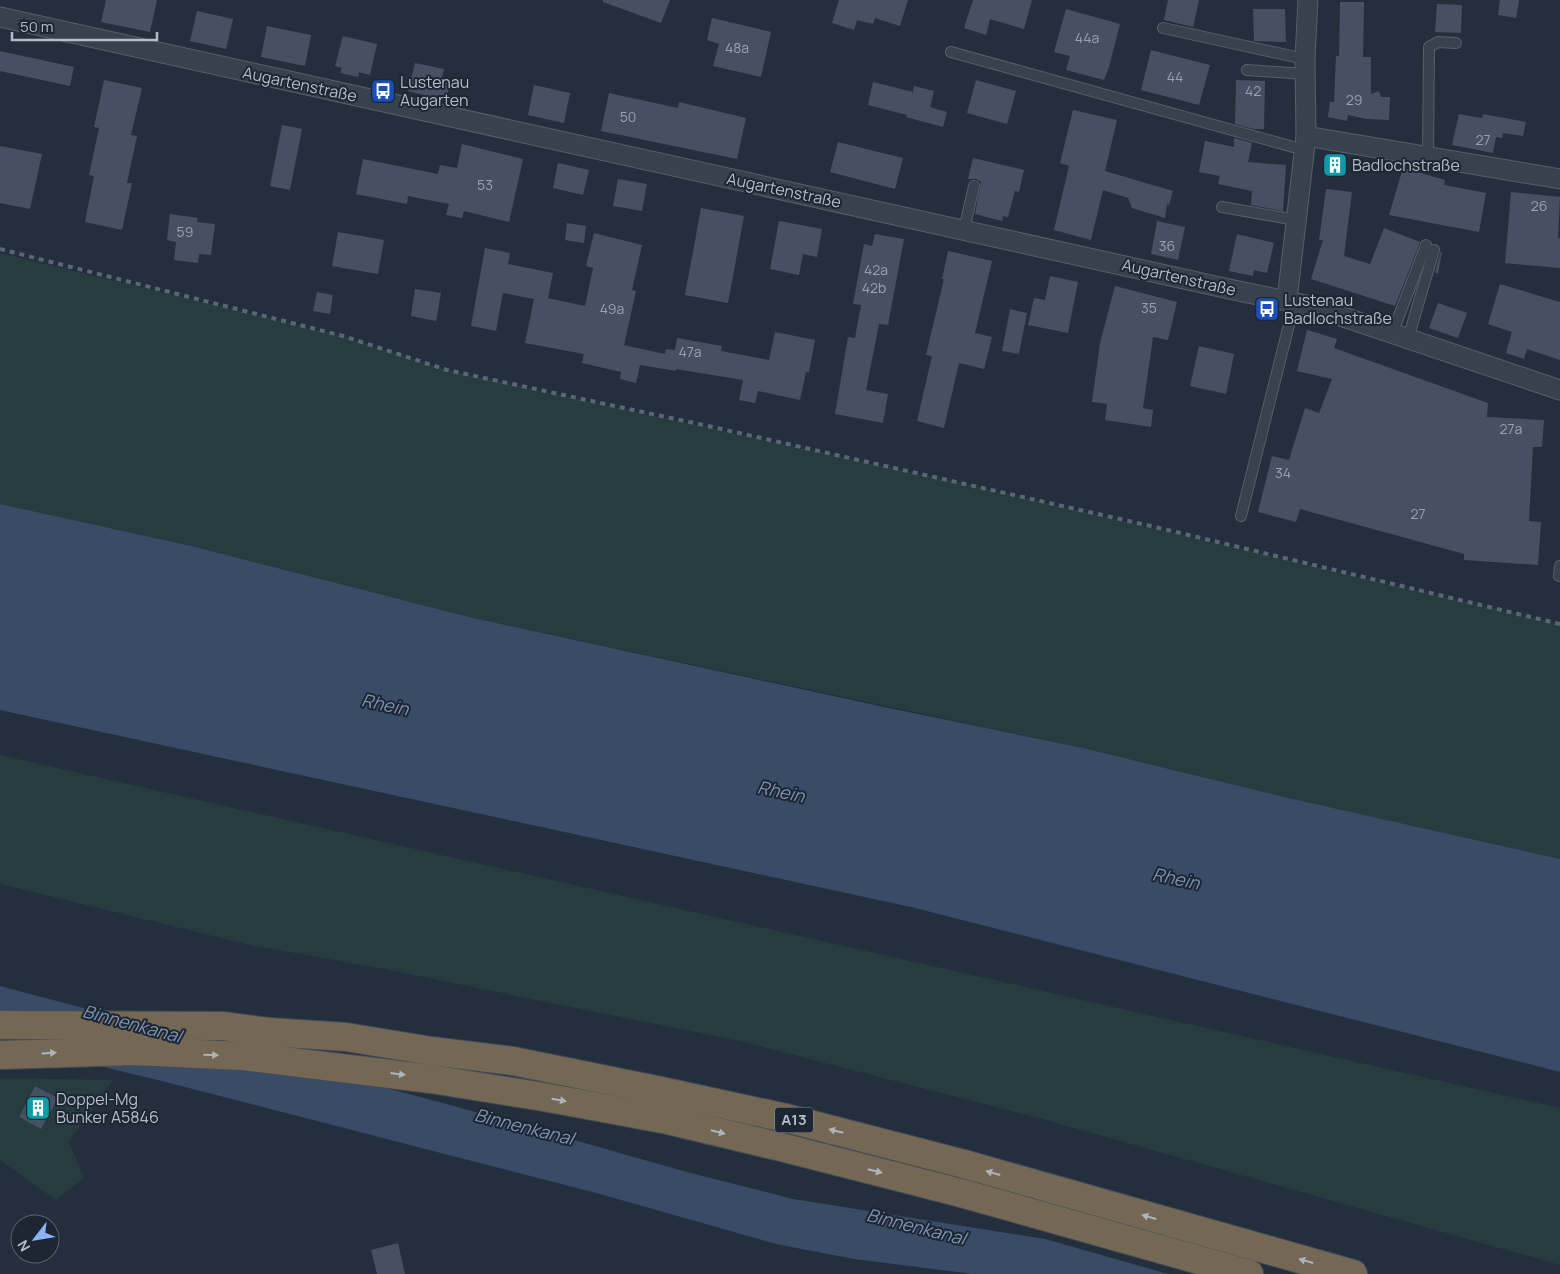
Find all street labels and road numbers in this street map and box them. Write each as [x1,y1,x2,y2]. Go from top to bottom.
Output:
street label: Augartenstraße [241,61,359,107]
street label: Augartenstraße [725,167,843,213]
street label: Augartenstraße [1120,253,1238,301]
road number: A13 [775,1108,813,1132]

